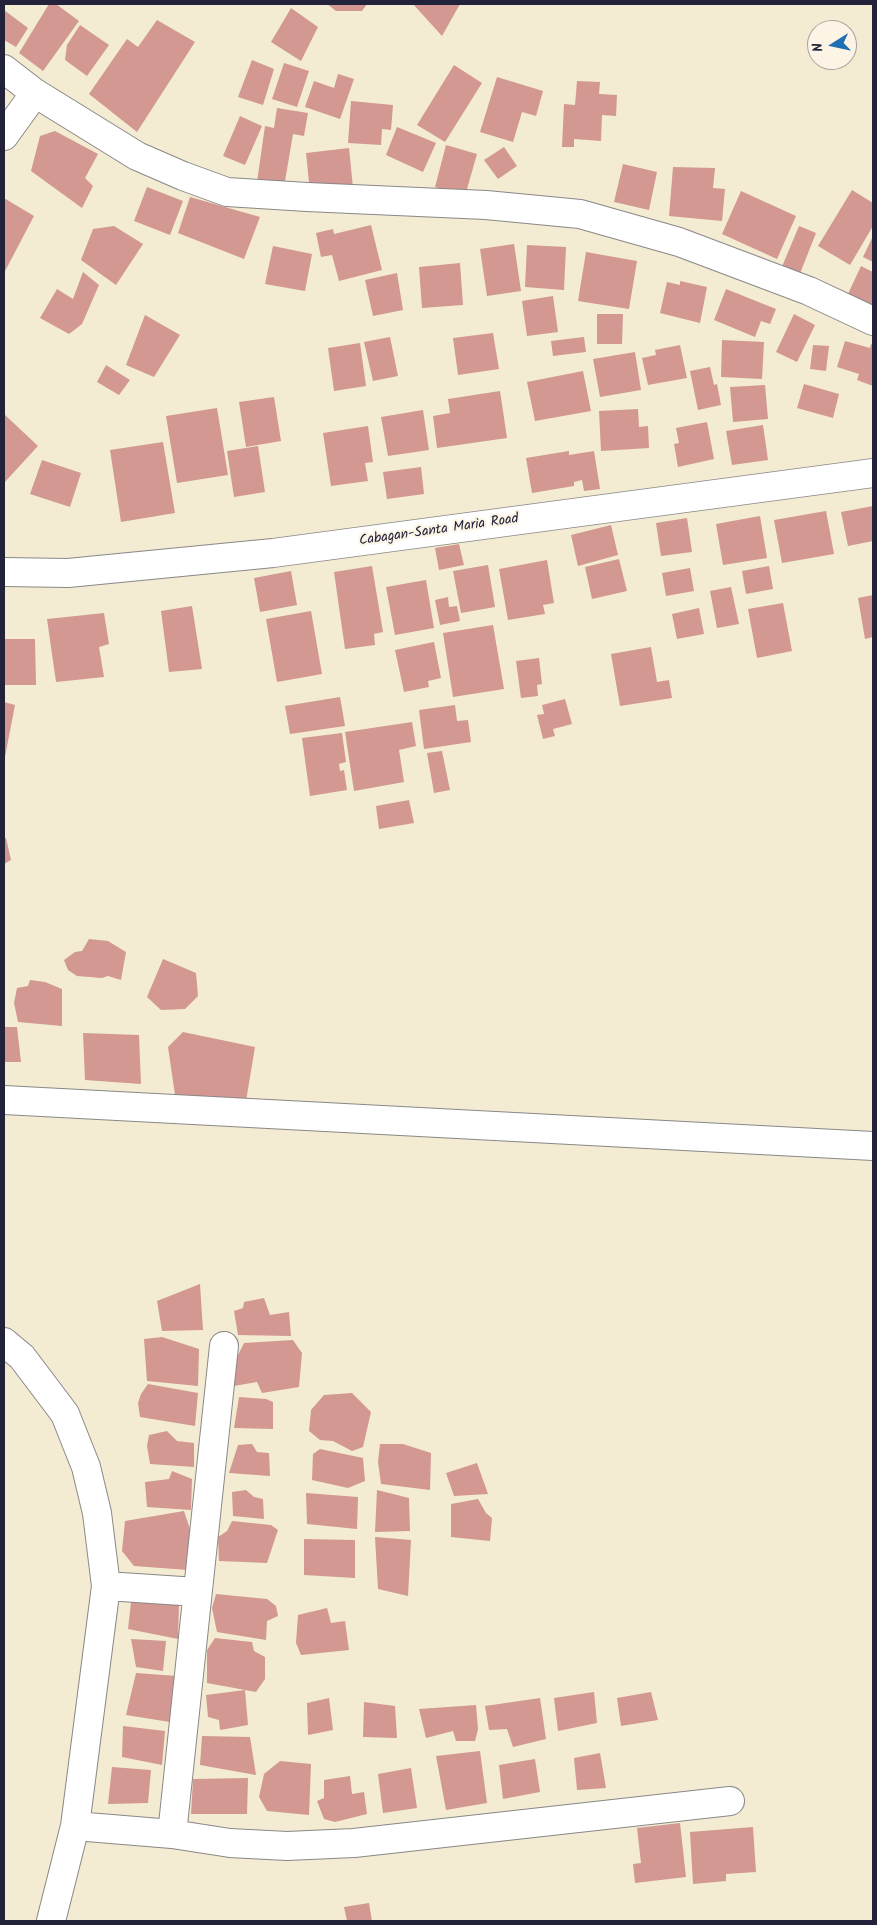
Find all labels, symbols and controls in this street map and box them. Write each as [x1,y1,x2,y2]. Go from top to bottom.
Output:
north arrow [807,20,857,70]
text: N [807,41,830,54]
street label: Cabagan-Santa Maria Road [358,511,520,551]

